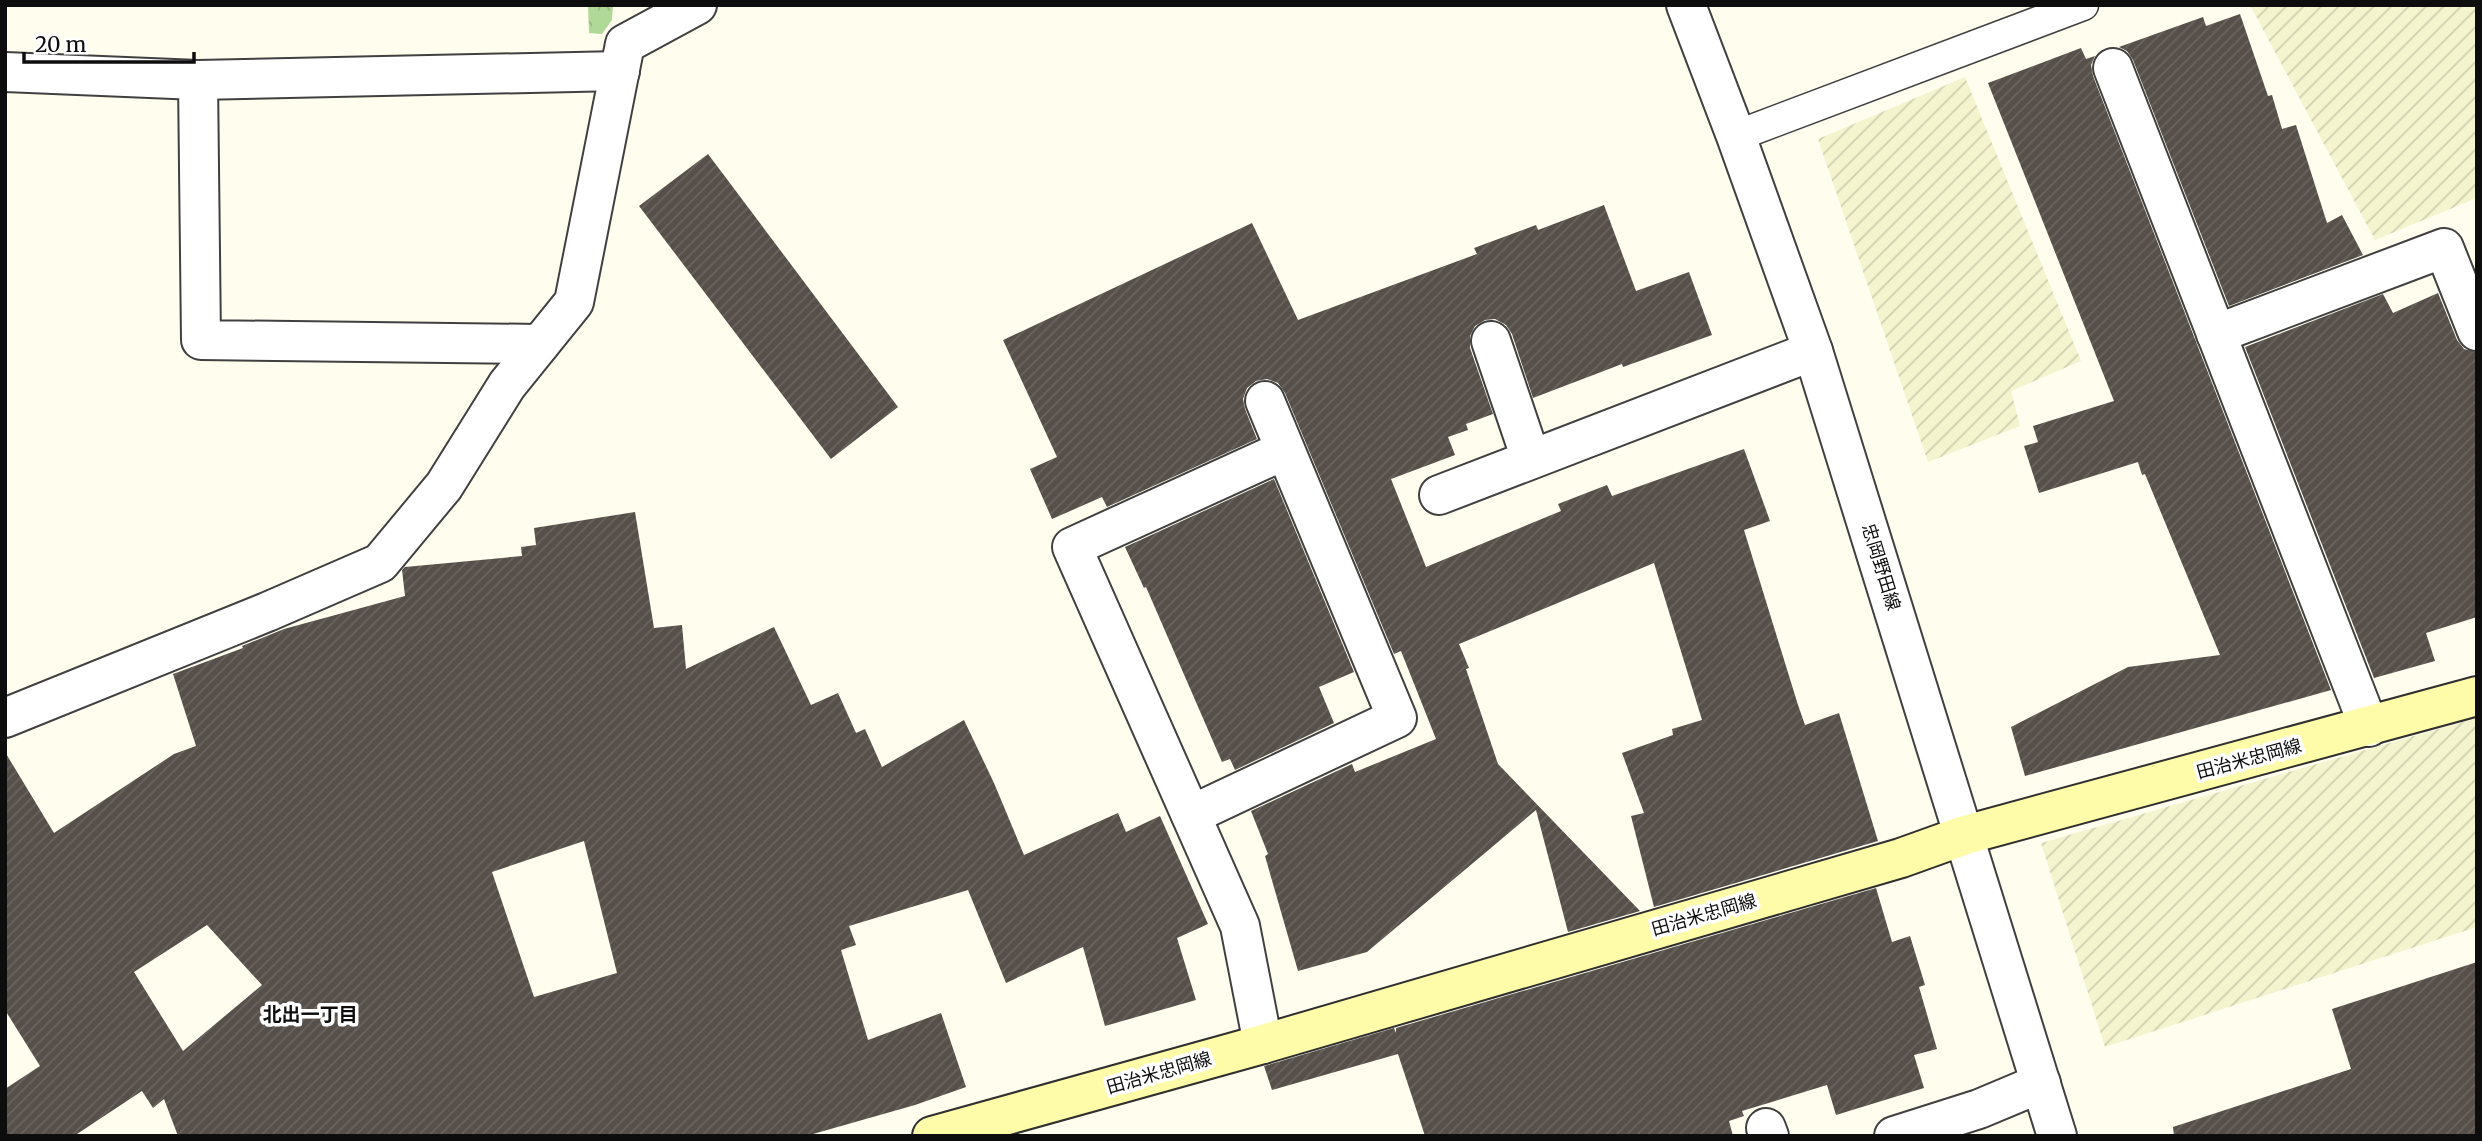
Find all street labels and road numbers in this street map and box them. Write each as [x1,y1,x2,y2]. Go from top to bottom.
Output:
street label: 忠岡野田線 [1857,520,1906,613]
street label: 田治米忠岡線 [2194,733,2304,784]
street label: 田治米忠岡線 [1649,889,1759,940]
street label: 田治米忠岡線 [1104,1047,1214,1098]

